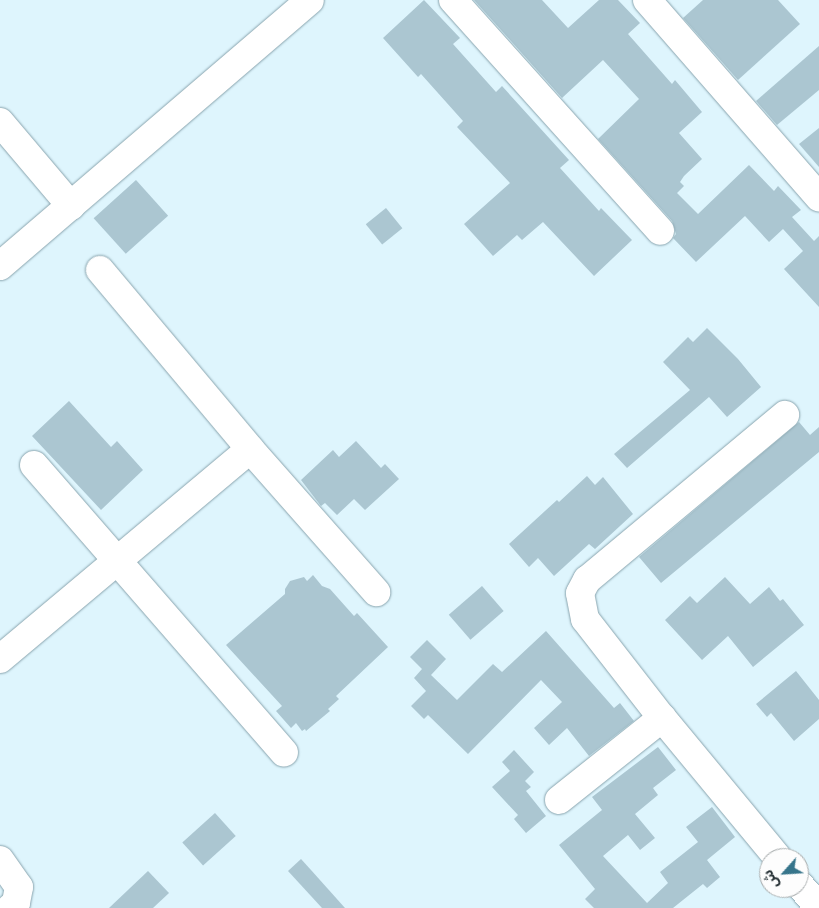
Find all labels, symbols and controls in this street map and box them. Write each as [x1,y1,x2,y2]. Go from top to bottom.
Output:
north arrow [759,848,809,898]
text: ش [759,867,783,892]

